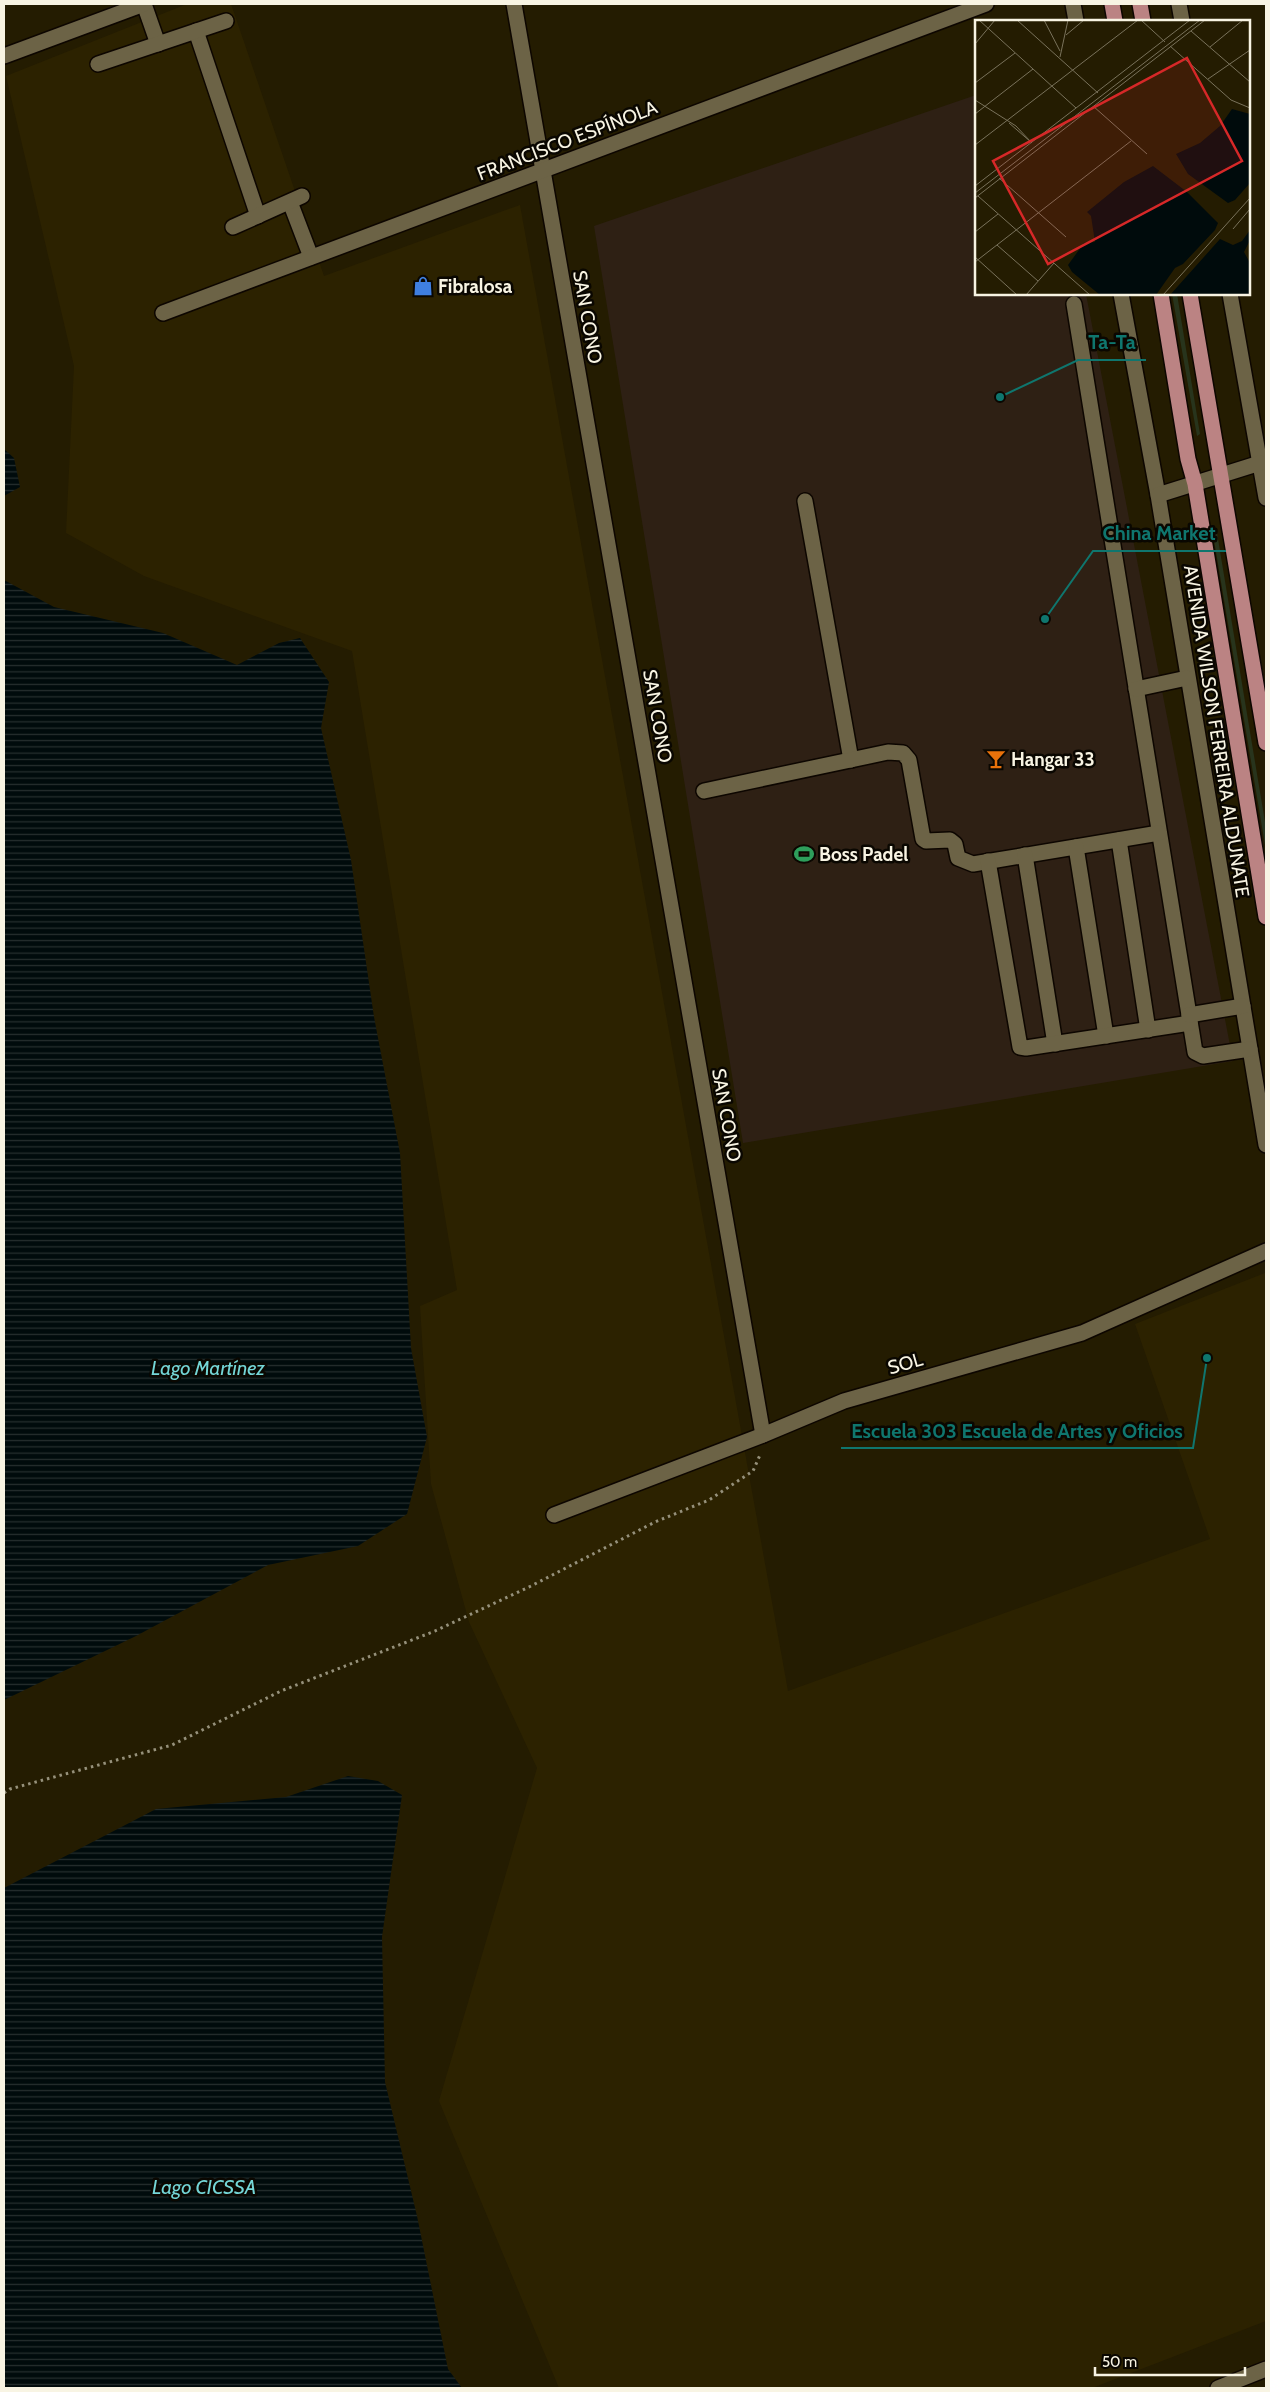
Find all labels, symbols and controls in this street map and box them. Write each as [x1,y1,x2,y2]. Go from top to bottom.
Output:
inset map [975,20,1250,295]
street label: FRANCISCO ESPÍNOLA [474,94,661,185]
street label: SAN CONO [568,269,607,366]
shop icon: Fibralosa [412,275,434,297]
place label: Fibralosa [438,275,513,298]
callout: Ta-Ta [1078,325,1146,360]
text: Ta-Ta [1088,330,1136,354]
callout: China Market [1093,516,1226,551]
text: China Market [1102,521,1216,545]
street label: AVENIDA WILSON FERREIRA ALDUNATE [1179,563,1254,899]
street label: SAN CONO [638,668,677,765]
bar icon: Hangar 33 [985,748,1007,770]
place label: Hangar 33 [1011,748,1095,771]
sports icon: Boss Padel [793,843,815,865]
place label: Boss Padel [819,843,908,866]
street label: SAN CONO [707,1067,746,1164]
street label: SOL [885,1347,926,1379]
water label: Lago Martínez [151,1356,265,1380]
callout: Escuela 303 Escuela de Artes y Oficios [841,1413,1193,1448]
text: Escuela 303 Escuela de Artes y Oficios [851,1419,1183,1443]
water label: Lago CICSSA [152,2175,256,2199]
scale bar [1095,2344,1245,2376]
text: 50 m [1102,2353,1137,2371]

